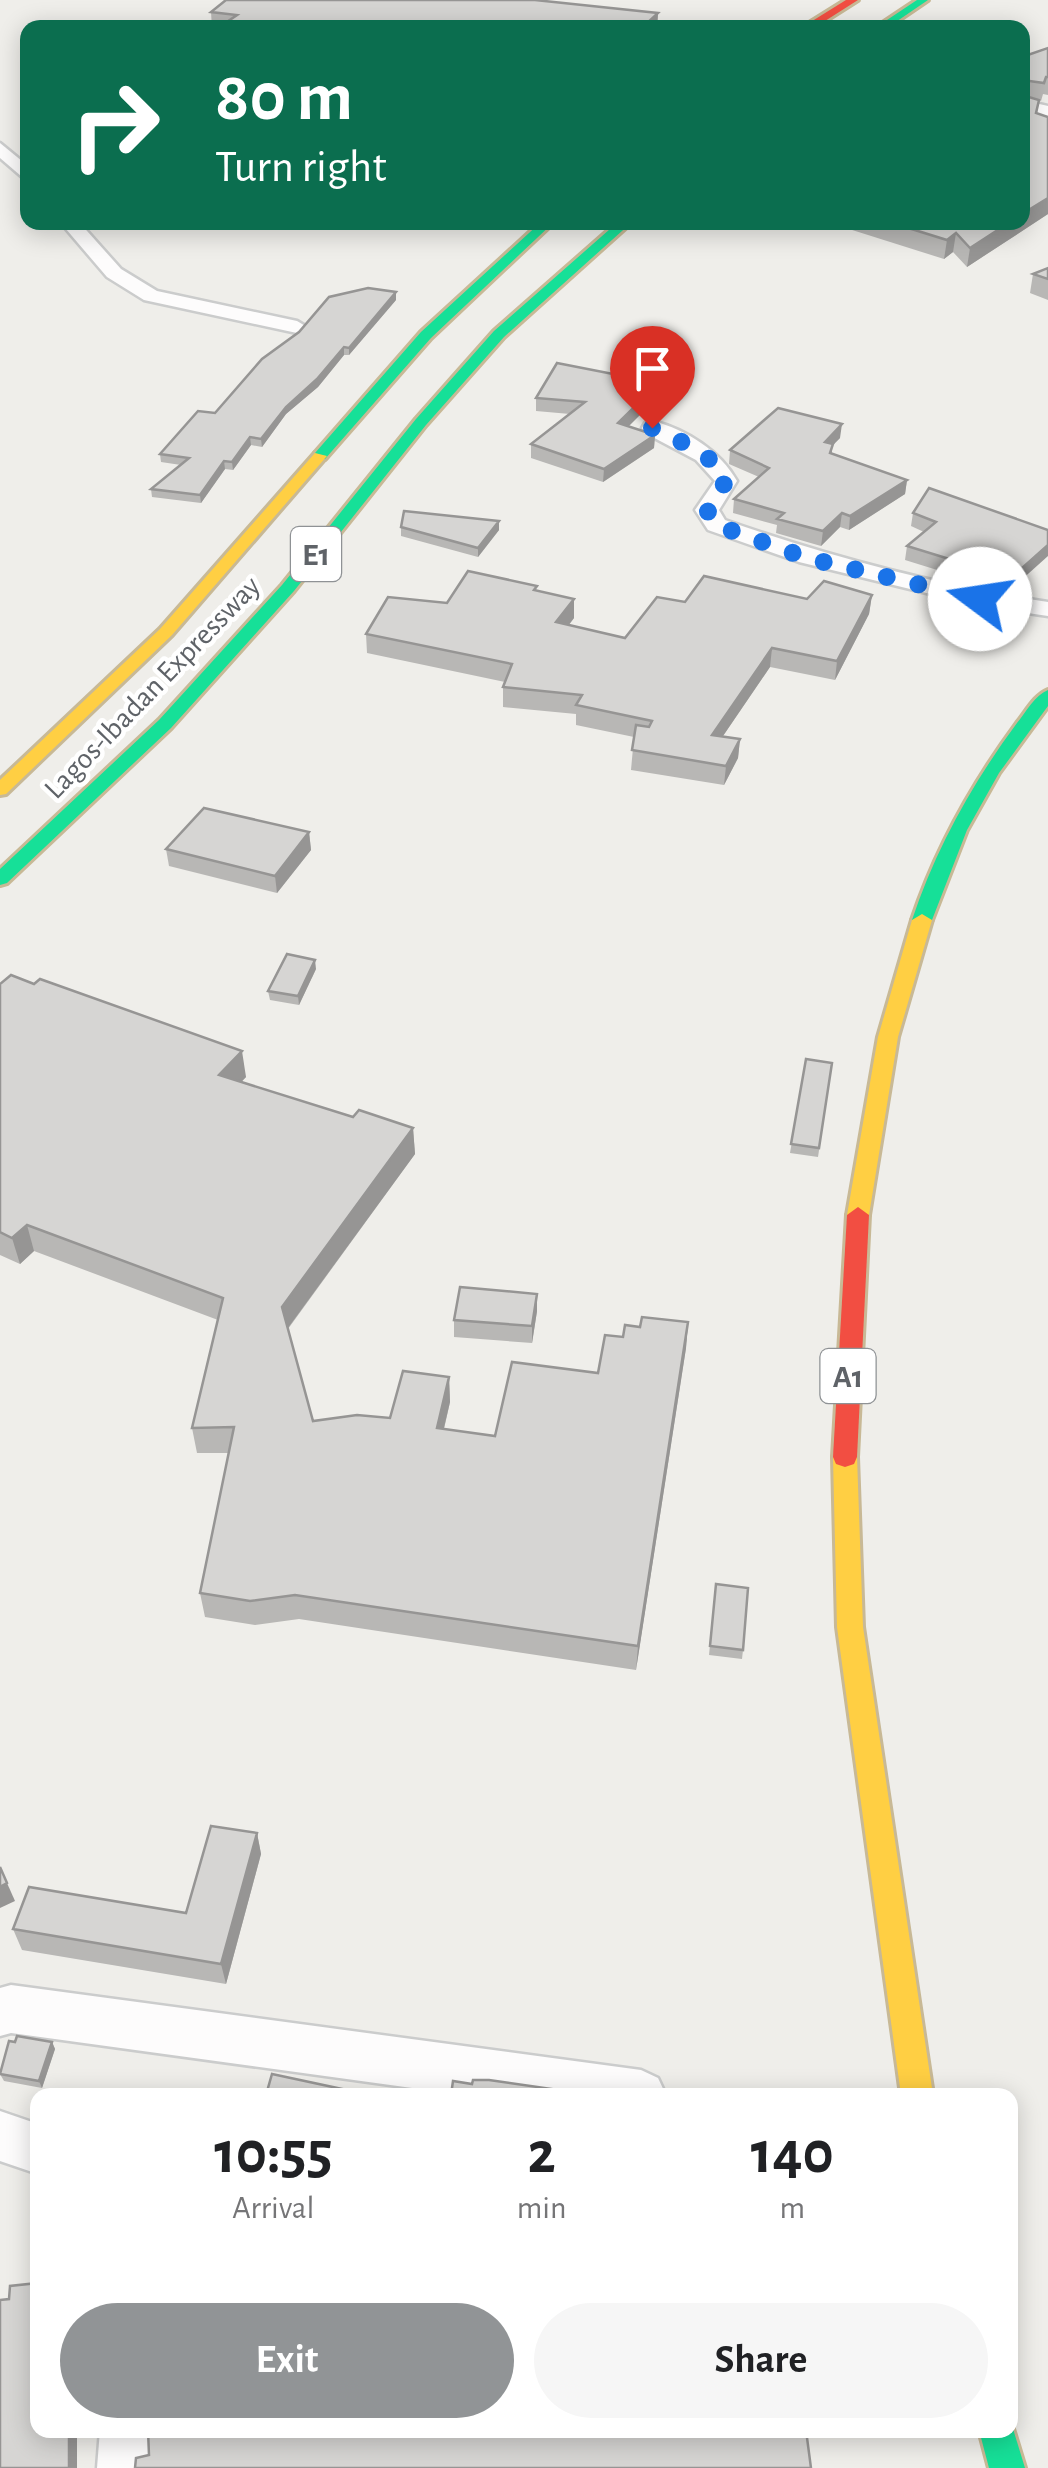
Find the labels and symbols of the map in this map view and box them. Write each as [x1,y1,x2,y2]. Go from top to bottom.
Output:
pin [610,326,695,429]
road number: E1 [291,527,341,581]
position arrow [928,547,1032,651]
street label: Lagos-Ibadan Expressway [39,571,266,805]
road number: A1 [820,1349,876,1403]

